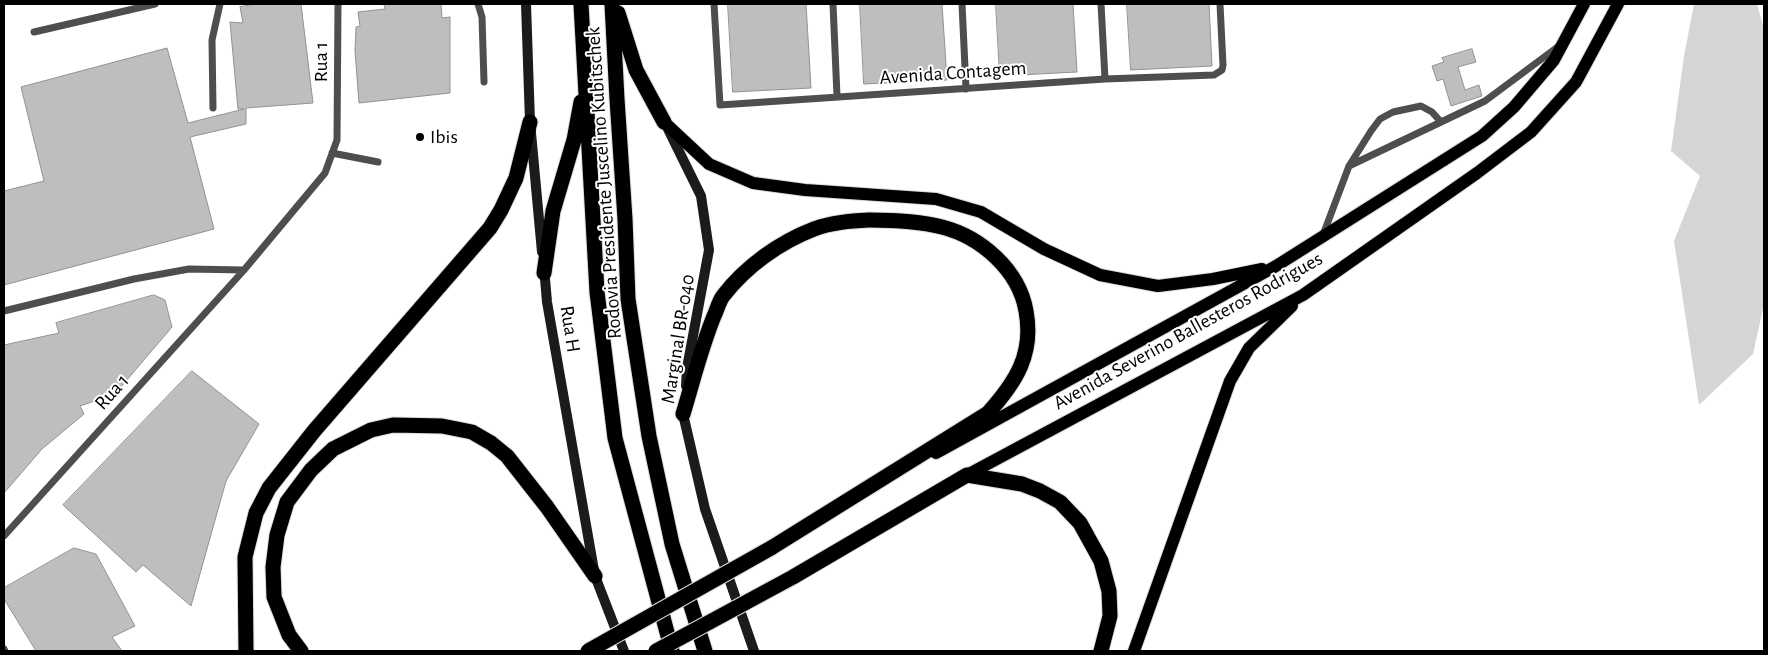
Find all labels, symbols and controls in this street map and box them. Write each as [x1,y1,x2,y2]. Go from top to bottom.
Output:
street label: Rodovia Presidente Juscelino Kubitschek [581,26,627,340]
street label: Rua 1 [309,42,333,82]
street label: Avenida Contagem [879,56,1027,90]
place label: Ibis [430,125,458,149]
marker: Ibis [414,131,426,143]
street label: Avenida Severino Ballesteros Rodrigues [1049,247,1327,415]
street label: Marginal BR-040 [656,273,700,405]
street label: Rua H [554,304,586,354]
street label: Rua 1 [90,369,134,415]

